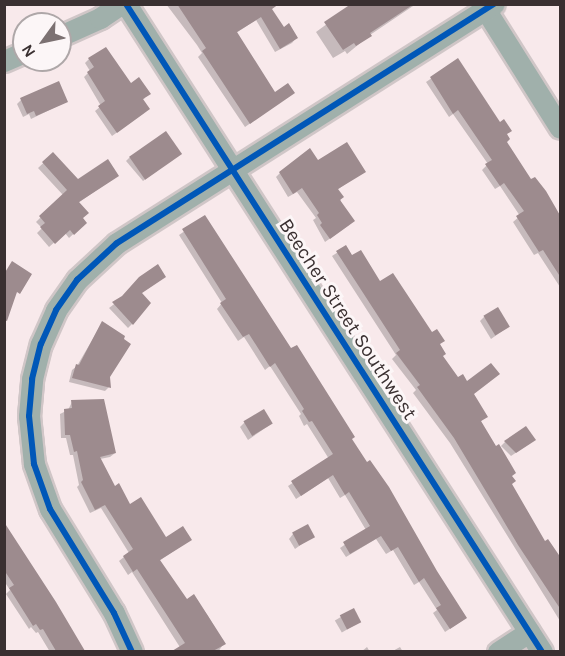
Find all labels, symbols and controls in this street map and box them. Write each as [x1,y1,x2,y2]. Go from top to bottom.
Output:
north arrow [12,12,72,72]
text: N [17,41,39,61]
street label: Beecher Street Southwest [274,214,422,424]

